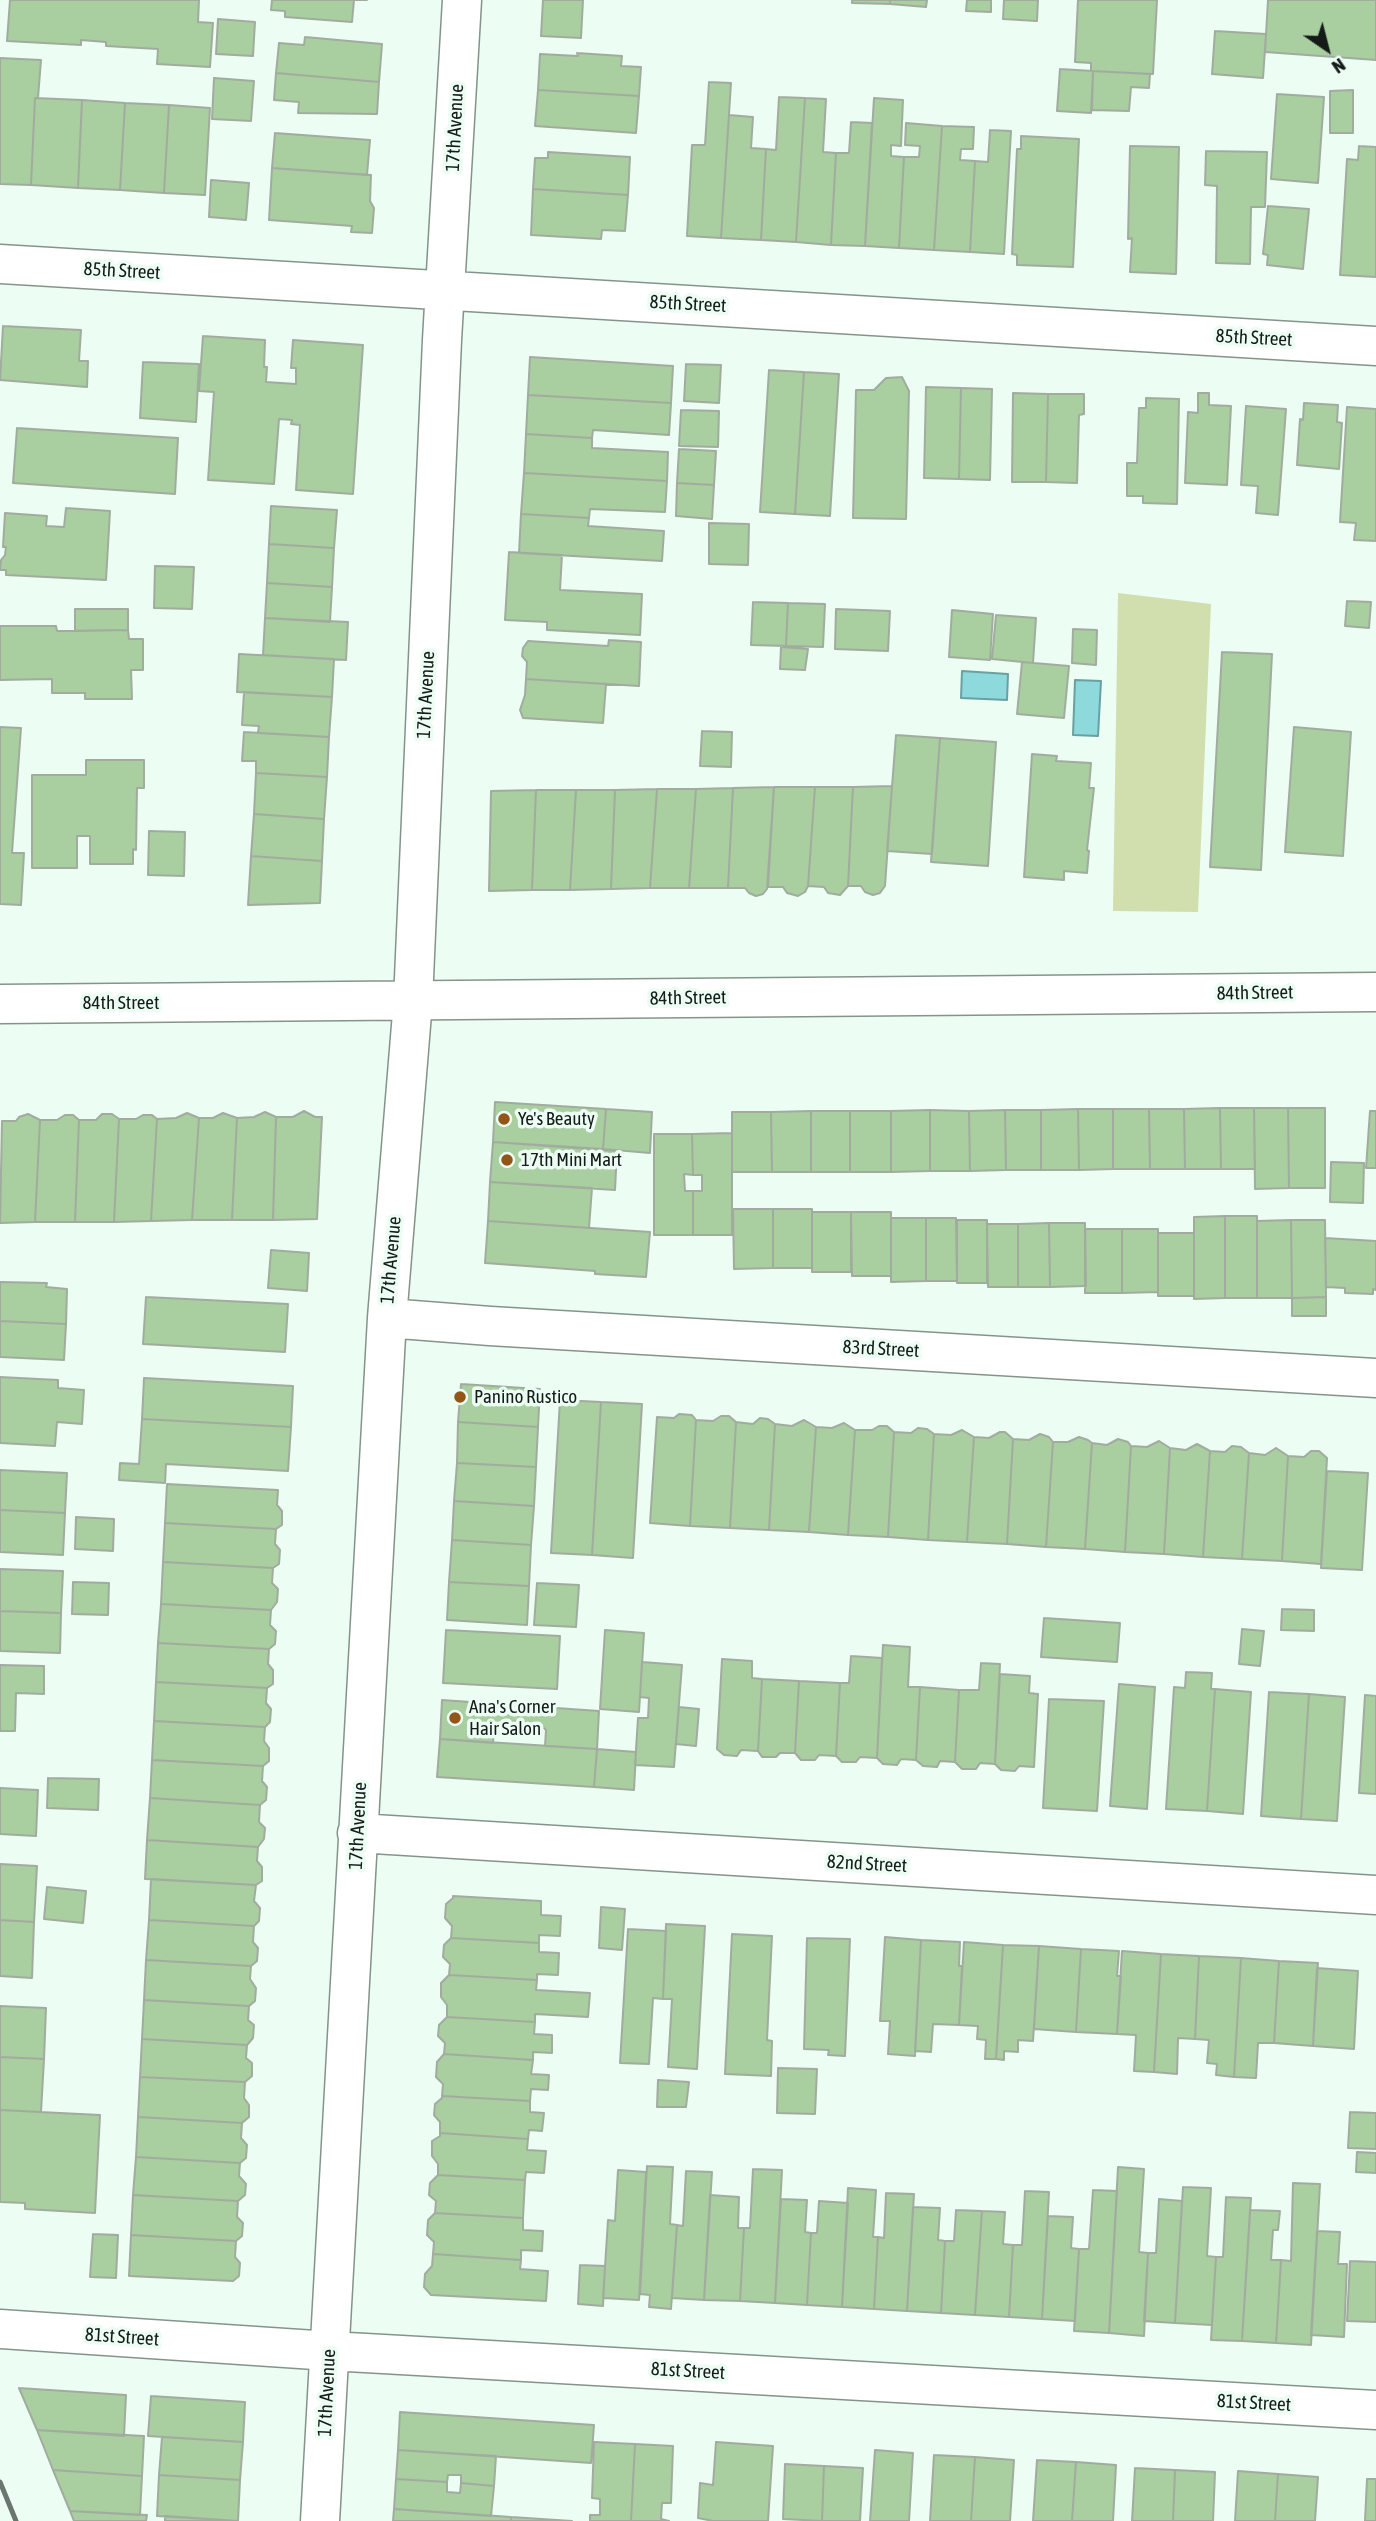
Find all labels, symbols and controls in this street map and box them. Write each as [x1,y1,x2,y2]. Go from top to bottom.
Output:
north arrow [1292,14,1362,84]
text: N [1328,54,1350,78]
street label: 17th Avenue [441,84,469,172]
street label: 85th Street [83,258,161,284]
street label: 85th Street [649,291,727,317]
street label: 85th Street [1215,325,1293,351]
street label: 17th Avenue [412,651,440,739]
street label: 84th Street [1216,981,1294,1005]
street label: 84th Street [649,986,727,1010]
street label: 84th Street [83,992,159,1014]
place label: Ye's Beauty [518,1108,595,1130]
marker: Ye's Beauty [496,1111,512,1127]
place label: 17th Mini Mart [521,1149,622,1171]
marker: 17th Mini Mart [499,1152,515,1168]
street label: 17th Avenue [376,1215,406,1305]
street label: 83rd Street [842,1336,920,1362]
place label: Panino Rustico [474,1386,577,1408]
marker: Panino Rustico [452,1389,468,1405]
place label: Ana's Corner Hair Salon [469,1696,555,1740]
marker: Ana's Corner Hair Salon [447,1710,463,1726]
street label: 17th Avenue [344,1782,372,1870]
street label: 82nd Street [826,1851,908,1877]
street label: 81st Street [84,2323,160,2351]
street label: 17th Avenue [313,2349,341,2437]
street label: 81st Street [650,2358,726,2384]
street label: 81st Street [1216,2390,1292,2416]

